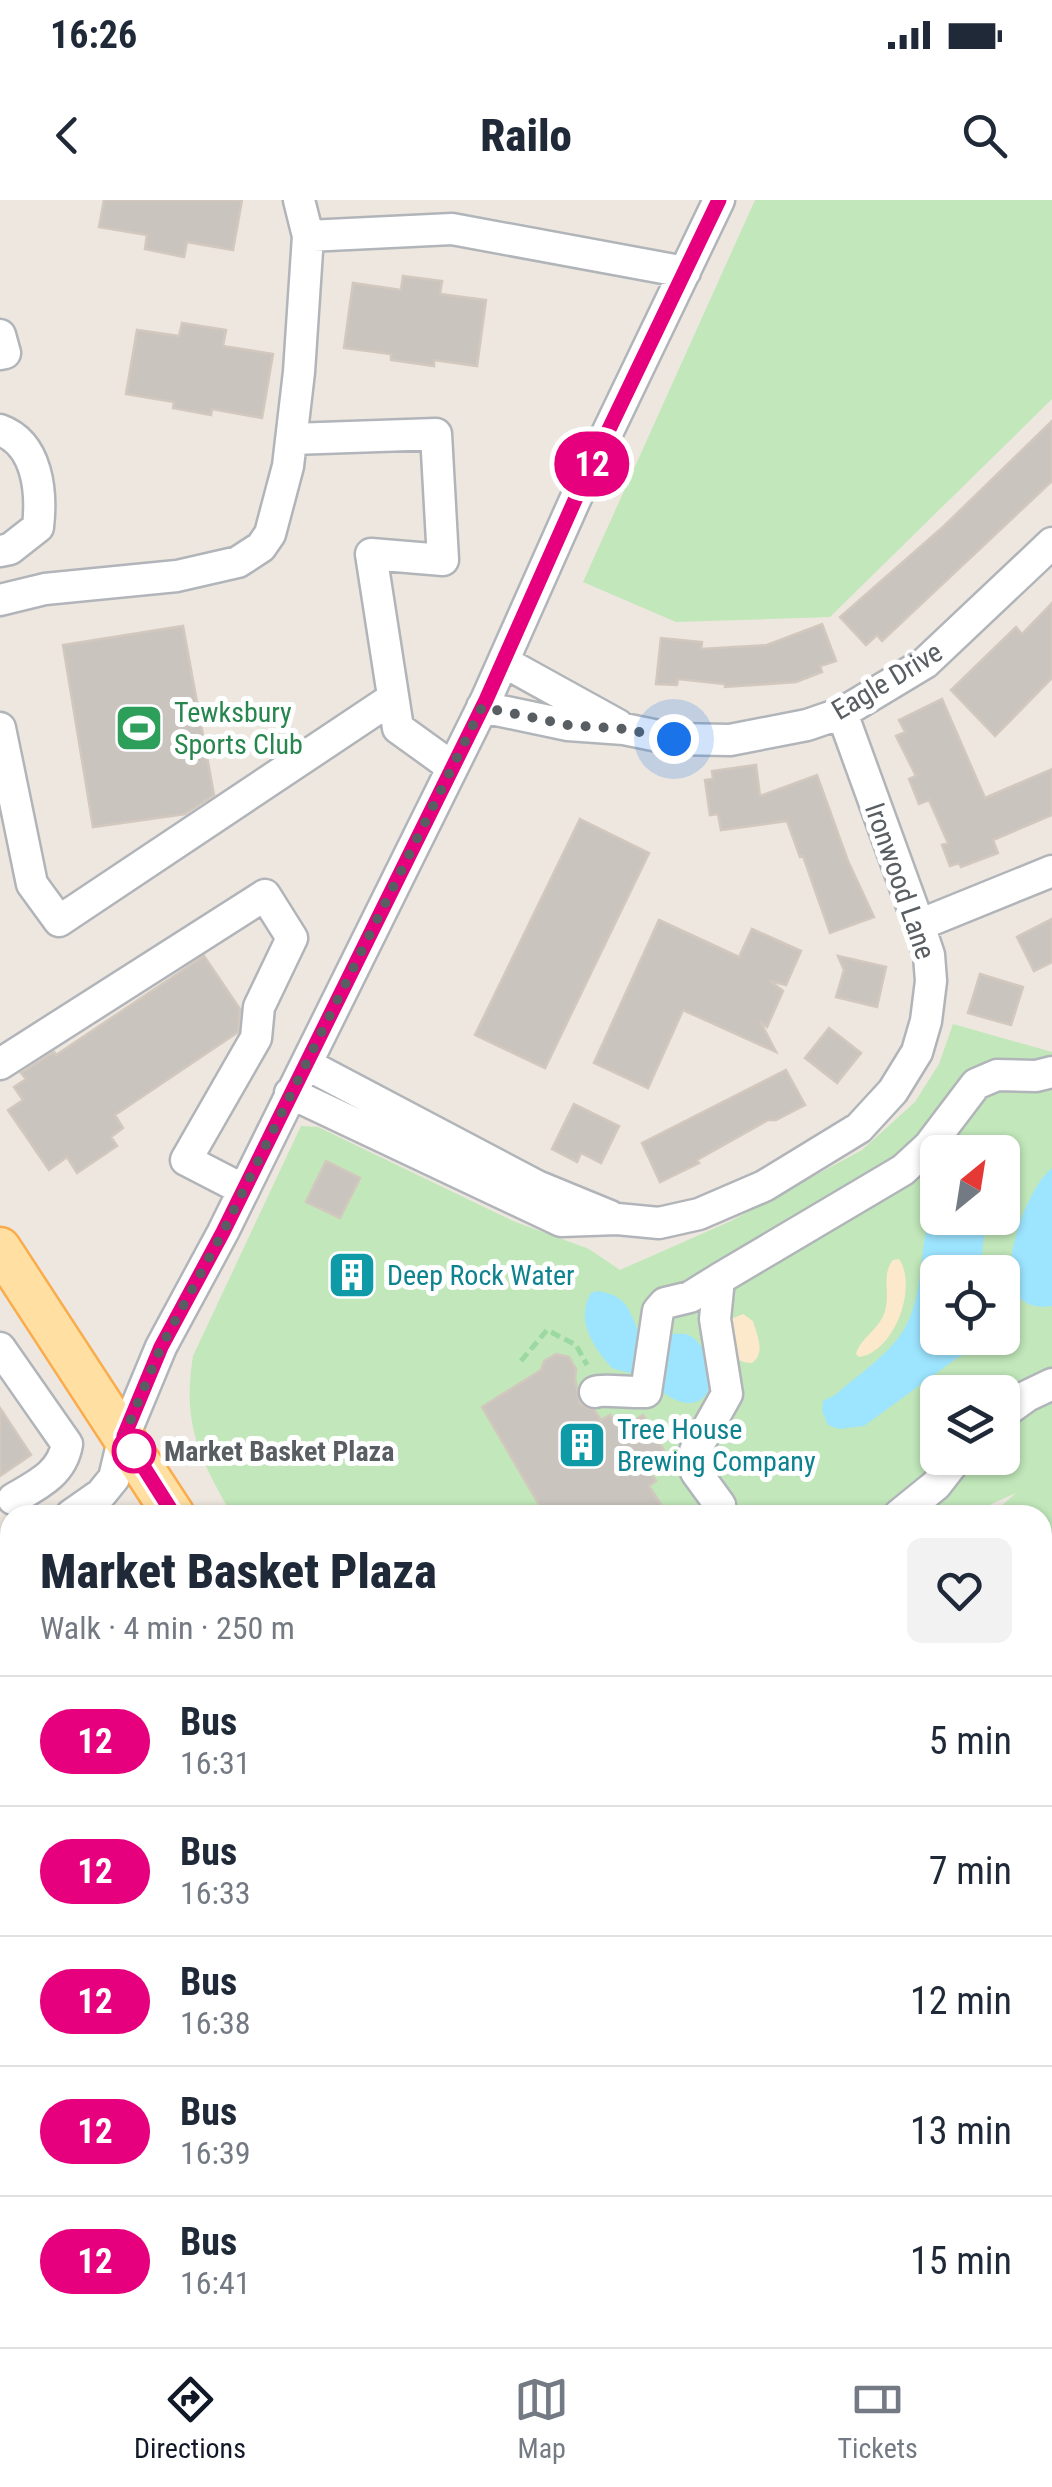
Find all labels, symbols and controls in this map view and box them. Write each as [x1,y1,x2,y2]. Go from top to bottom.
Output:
text: 16:26 [50,13,137,57]
icon: back [40,108,95,163]
icon: search [957,108,1012,163]
text: Railo [480,109,572,162]
line badge: 12 [547,432,637,496]
text: 12 [574,444,610,485]
street label: Eagle Drive [826,635,948,727]
place label: Tewksbury Sports Club [174,696,303,761]
sports icon: Tewksbury Sports Club [113,702,165,754]
your location [649,714,699,764]
street label: Ironwood Lane [858,799,942,963]
north arrow [920,1135,1020,1235]
map controls [920,1135,1020,1475]
building icon: Deep Rock Water [326,1249,378,1301]
button: locate [920,1255,1020,1355]
place label: Deep Rock Water [387,1259,575,1292]
button: layers [920,1375,1020,1475]
place label: Tree House Brewing Company [617,1413,816,1478]
building icon: Tree House Brewing Company [556,1419,608,1471]
marker: Market Basket Plaza [113,1430,155,1472]
place label: Market Basket Plaza [164,1435,394,1468]
button: heart [907,1538,1012,1643]
text: Market Basket Plaza [40,1543,437,1600]
text: Walk · 4 min · 250 m [40,1609,295,1647]
text: Bus [180,1700,237,1744]
text: 5 min [929,1719,1012,1763]
text: 12 [77,1721,113,1762]
text: 16:31 [180,1744,251,1782]
text: Bus [180,1830,237,1874]
text: 7 min [929,1849,1012,1893]
text: 12 [77,1851,113,1892]
text: 16:33 [180,1874,251,1912]
text: Bus [180,1960,237,2004]
text: 12 min [910,1979,1012,2023]
text: 12 [77,1981,113,2022]
text: 16:38 [180,2004,251,2042]
text: Bus [180,2090,237,2134]
text: 13 min [910,2109,1012,2153]
text: 12 [77,2111,113,2152]
text: 16:39 [180,2134,251,2172]
text: Bus [180,2220,237,2264]
text: 15 min [910,2239,1012,2283]
text: 12 [77,2241,113,2282]
text: 16:41 [180,2264,251,2302]
tab: Directions [134,2372,246,2465]
tab: Map [514,2372,569,2465]
tab: Tickets [837,2372,918,2465]

